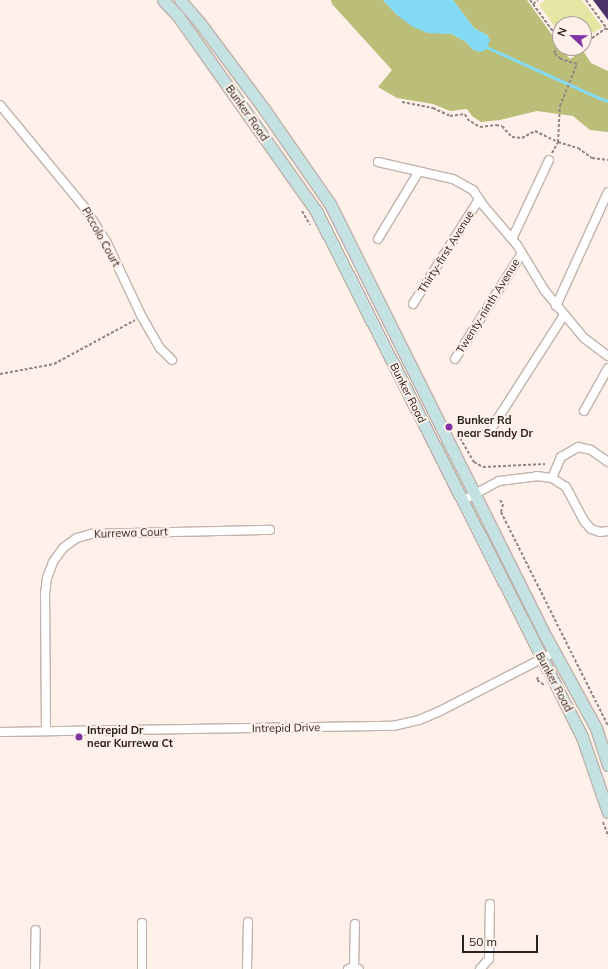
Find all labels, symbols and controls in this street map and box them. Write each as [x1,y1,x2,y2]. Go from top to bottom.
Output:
north arrow [552,16,592,56]
text: N [554,25,570,38]
street label: Bunker Road [223,82,271,144]
street label: Piccolo Court [79,205,123,269]
street label: Thirty-first Avenue [415,208,477,296]
street label: Twenty-ninth Avenue [454,256,522,356]
street label: Bunker Road [387,361,429,425]
place label: Bunker Rd near Sandy Dr [457,414,533,440]
marker: Bunker Rd near Sandy Dr [444,422,454,432]
street label: Kurrewa Court [94,525,168,541]
street label: Bunker Road [533,650,575,714]
street label: Intrepid Drive [252,721,320,735]
place label: Intrepid Dr near Kurrewa Ct [87,724,173,750]
marker: Intrepid Dr near Kurrewa Ct [74,732,84,742]
scale bar [464,927,540,953]
text: 50 m [469,934,497,949]

